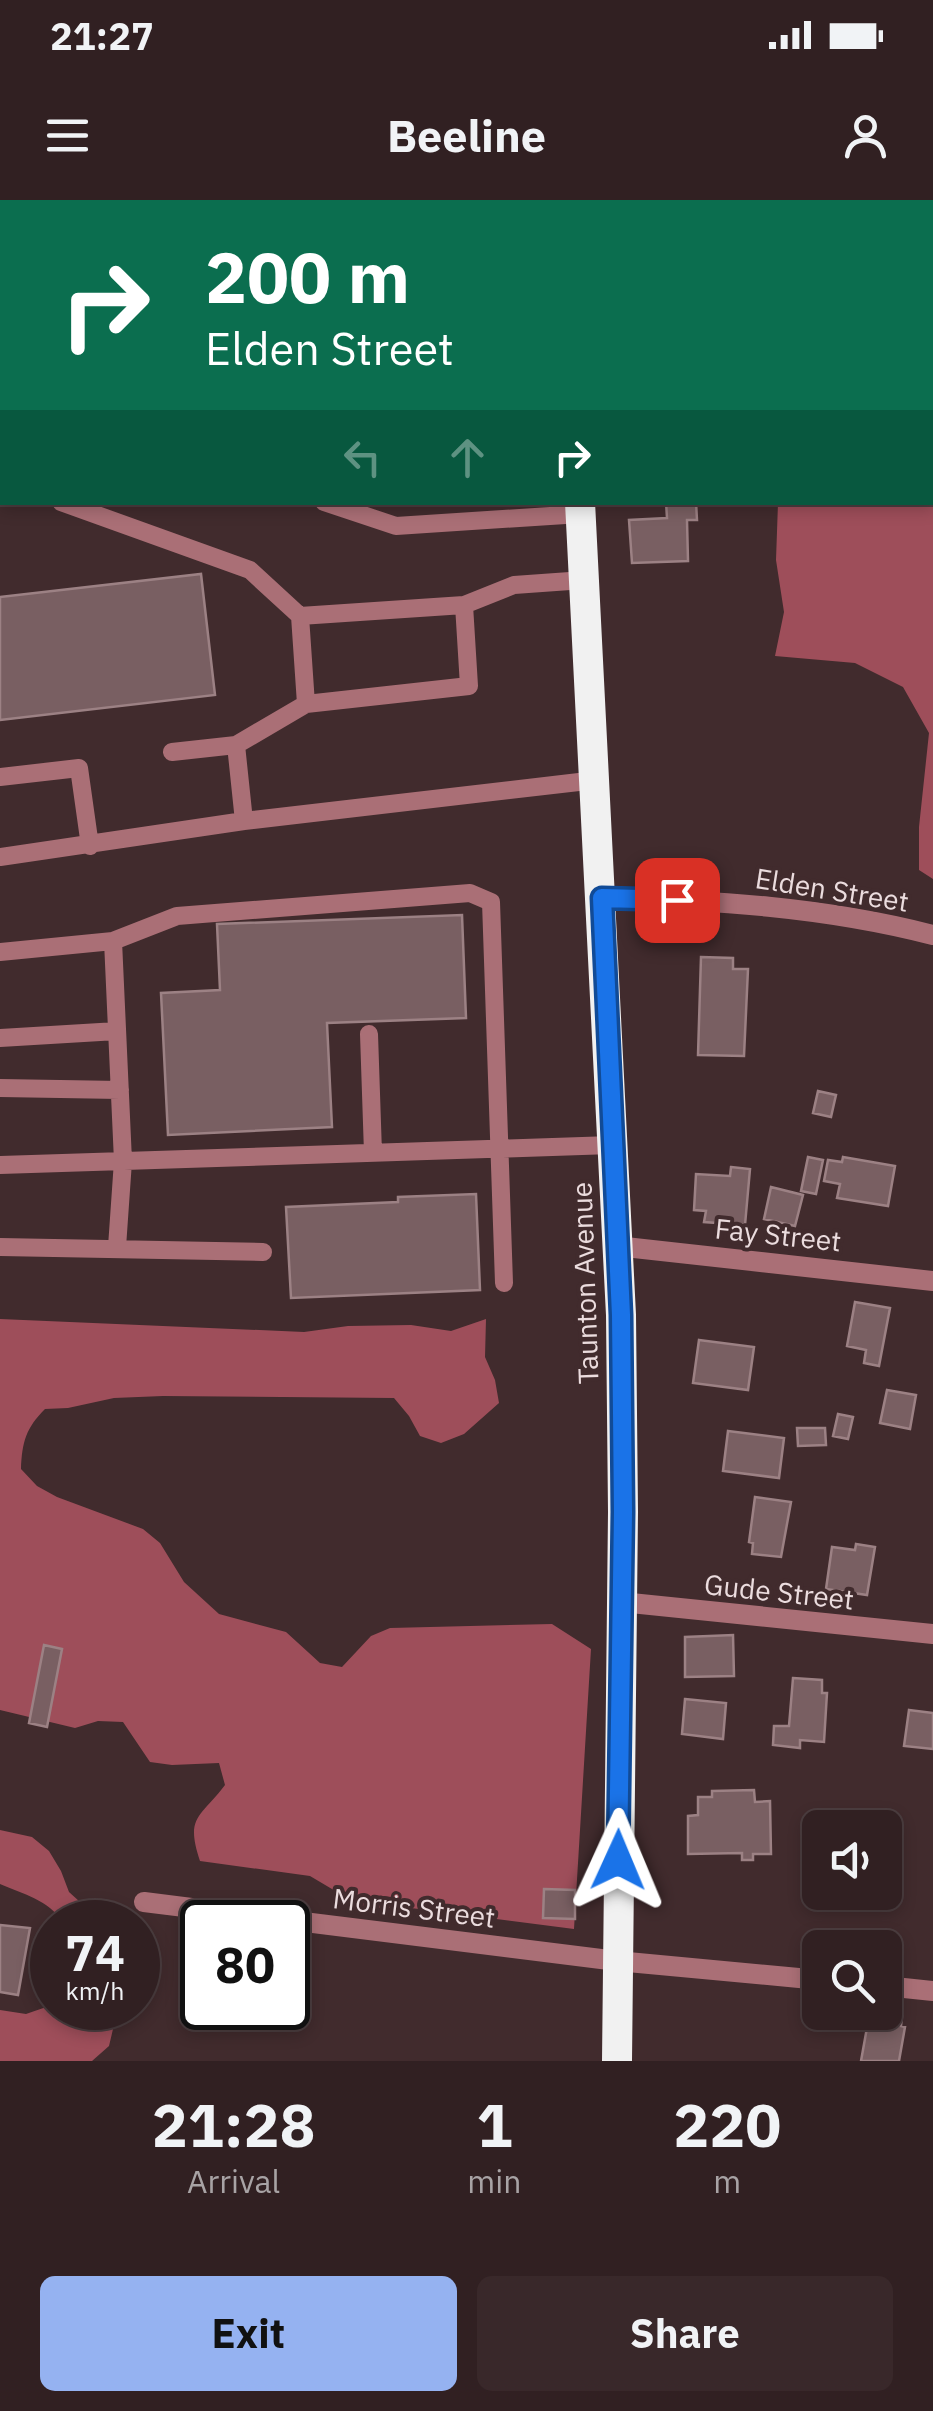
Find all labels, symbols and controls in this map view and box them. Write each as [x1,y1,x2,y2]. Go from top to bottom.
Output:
text: 21:27 [50,11,154,60]
text: Beeline [387,106,546,164]
icon: menu [40,108,95,163]
icon: person [838,108,893,163]
text: 200 m [205,231,410,322]
icon: right [40,240,170,370]
text: Elden Street [205,319,454,377]
icon: left [335,430,390,485]
icon: ahead [440,430,495,485]
icon: right [545,430,600,485]
pin [635,858,720,943]
street label: Elden Street [753,859,911,920]
icon: arrive [650,873,705,928]
street label: Taunton Avenue [562,1181,607,1385]
street label: Fay Street [713,1209,843,1260]
street label: Gude Street [702,1565,856,1618]
position arrow [566,1808,670,1912]
map controls [802,1810,902,2030]
button: sound [802,1810,902,1910]
street label: Morris Street [331,1879,497,1936]
speed limit sign: 80 [180,1900,310,2030]
text: 74 [65,1920,125,1985]
button: search [802,1930,902,2030]
text: km/h [66,1974,124,2007]
text: 21:28 [152,2085,316,2164]
text: 1 [476,2085,512,2164]
text: 220 [673,2085,781,2164]
text: Arrival [187,2160,280,2202]
text: min [467,2160,521,2202]
text: m [713,2160,741,2202]
button: Exit [40,2276,457,2391]
button: Share [477,2276,893,2391]

